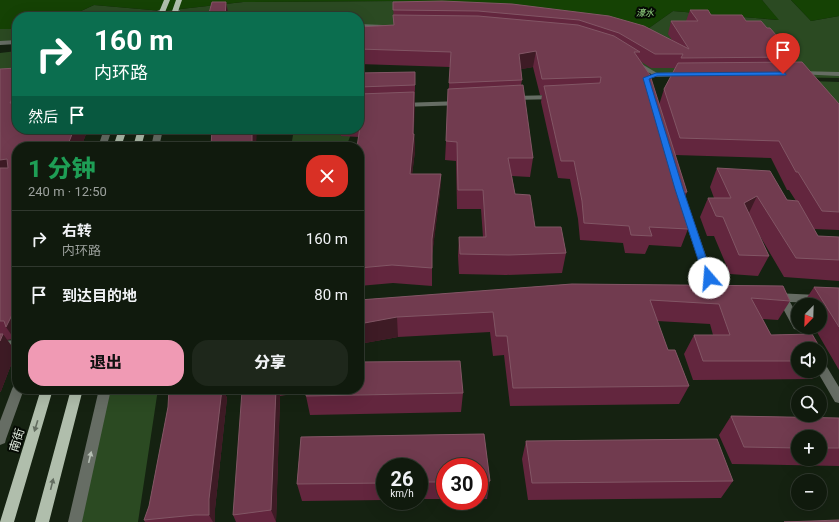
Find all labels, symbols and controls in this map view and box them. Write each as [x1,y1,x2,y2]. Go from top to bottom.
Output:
water label: 濠水 [636,8,655,18]
text: 160 m [94,24,173,57]
icon: right [28,28,80,80]
pin [766,33,800,74]
icon: arrive [772,39,794,61]
text: 内环路 [94,62,148,83]
icon: arrive [66,104,88,126]
text: 然后 [28,108,58,126]
text: 1 分钟 [28,155,96,183]
button: close [306,155,348,197]
text: 240 m · 12:50 [28,184,107,199]
text: 右转 [62,222,92,240]
icon: right [28,228,50,250]
text: 160 m [306,230,348,248]
text: 内环路 [62,243,101,258]
position arrow [688,257,730,299]
icon: arrive [28,284,50,306]
text: 80 m [314,286,348,304]
text: 到达目的地 [62,287,137,305]
north arrow [791,298,827,334]
map controls [791,298,827,510]
button: 退出 [28,340,184,386]
button: 分享 [192,340,348,386]
button: sound [791,342,827,378]
button: search [791,386,827,422]
one-way arrow [33,421,39,433]
street label: 南街 [7,426,27,454]
button: + [791,430,827,466]
one-way arrow [87,451,93,463]
speed limit sign: 30 [436,458,488,510]
text: 26 [391,467,413,491]
button: − [791,474,827,510]
one-way arrow [49,478,55,490]
text: km/h [390,488,414,499]

